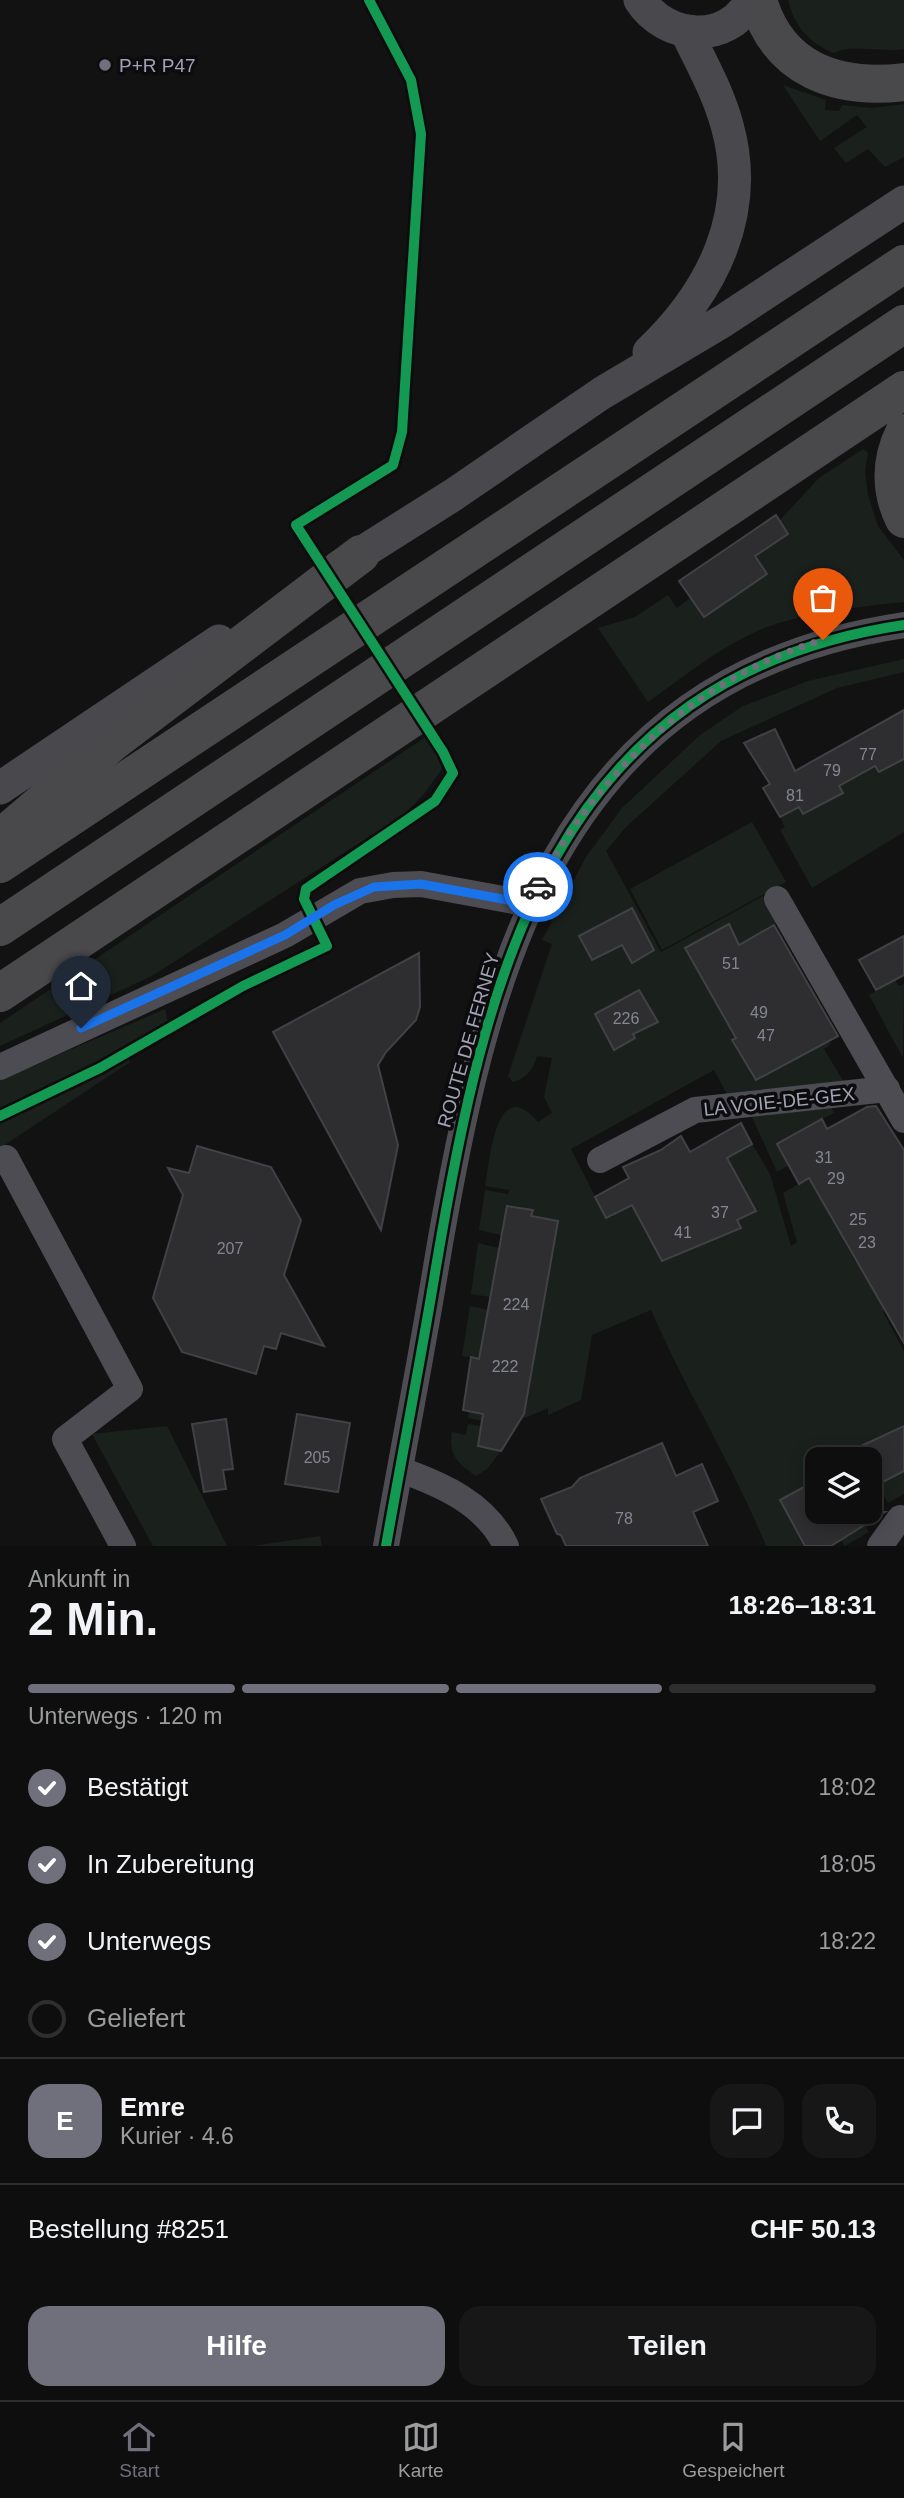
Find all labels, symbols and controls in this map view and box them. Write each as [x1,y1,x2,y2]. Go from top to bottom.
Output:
place label: P+R P47 [119,55,196,76]
marker: P+R P47 [97,57,113,73]
pin [793,568,853,640]
icon: bag [804,579,842,617]
house number: 77 [859,746,877,763]
house number: 79 [823,762,841,779]
house number: 81 [786,787,804,804]
courier [503,852,573,922]
icon: car [519,868,557,906]
street label: ROUTE DE FERNEY [434,950,504,1130]
house number: 51 [722,955,740,972]
pin [51,956,111,1028]
icon: home [62,967,100,1005]
house number: 49 [750,1004,768,1021]
house number: 226 [613,1010,639,1027]
house number: 47 [757,1027,775,1044]
street label: LA VOIE-DE-GEX [702,1083,856,1120]
house number: 31 [815,1149,833,1166]
house number: 29 [827,1170,845,1187]
house number: 37 [711,1204,729,1221]
house number: 25 [849,1211,867,1228]
house number: 41 [674,1224,692,1241]
house number: 23 [858,1234,876,1251]
house number: 207 [217,1240,243,1257]
house number: 224 [503,1296,529,1313]
house number: 222 [492,1358,518,1375]
map controls [805,1447,882,1524]
button: layers [805,1447,882,1524]
house number: 205 [304,1449,330,1466]
house number: 78 [615,1510,633,1527]
text: Ankunft in [28,1566,130,1592]
text: 18:26–18:31 [729,1590,876,1620]
text: 2 Min. [28,1593,158,1645]
text: Unterwegs · 120 m [28,1703,222,1729]
icon: check [28,1769,66,1807]
text: Bestätigt [87,1772,188,1802]
text: 18:02 [818,1774,876,1800]
icon: check [28,1846,66,1884]
text: In Zubereitung [87,1849,255,1879]
text: 18:05 [818,1851,876,1877]
icon: check [28,1923,66,1961]
text: Unterwegs [87,1926,211,1956]
text: 18:22 [818,1928,876,1954]
text: Geliefert [87,2003,185,2033]
button: chat [710,2084,784,2158]
button: phone [802,2084,876,2158]
text: Emre [120,2092,185,2122]
text: E [56,2106,74,2136]
text: Kurier · 4.6 [120,2123,234,2149]
text: Bestellung #8251 [28,2214,229,2244]
text: CHF 50.13 [750,2214,876,2244]
button: Hilfe [28,2306,445,2386]
button: Teilen [459,2306,876,2386]
tab: Start [119,2418,159,2482]
tab: Karte [398,2418,444,2482]
tab: Gespeichert [682,2418,785,2482]

